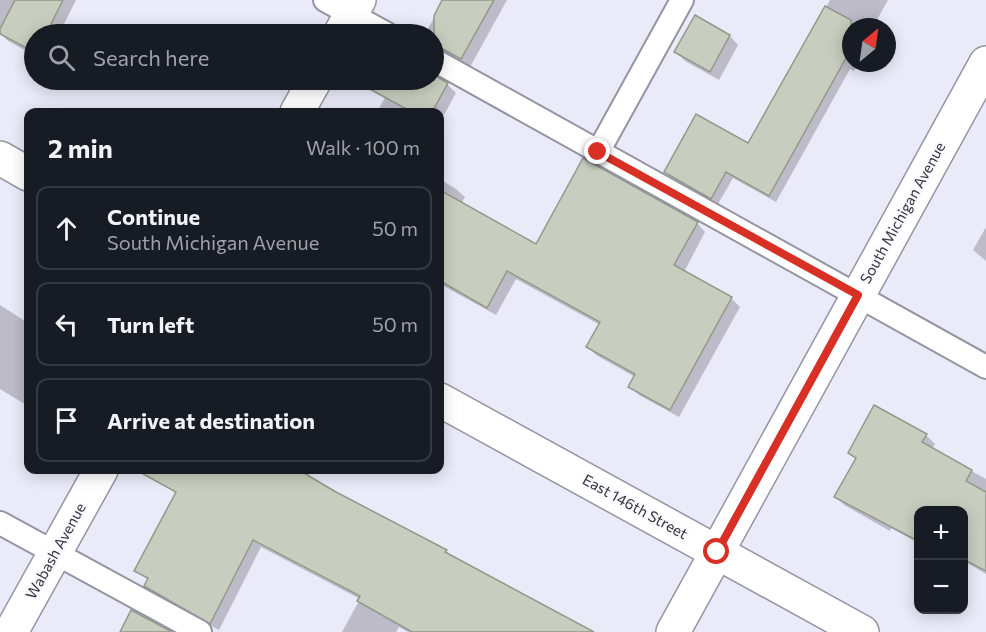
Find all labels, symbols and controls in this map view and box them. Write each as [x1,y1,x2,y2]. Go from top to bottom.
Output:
north arrow [842,18,896,72]
search box [24,24,444,90]
icon: search [45,41,78,74]
text: Search here [93,44,209,71]
text: 2 min [48,132,113,163]
text: Walk · 100 m [306,135,420,159]
route end [584,138,610,164]
street label: South Michigan Avenue [856,138,949,286]
text: Continue [107,203,200,230]
icon: ahead [50,212,83,245]
text: 50 m [372,216,418,240]
text: South Michigan Avenue [107,230,319,254]
icon: left [50,308,83,341]
text: Turn left [107,311,194,338]
text: 50 m [372,312,418,336]
icon: arrive [50,404,83,437]
text: Arrive at destination [107,407,315,434]
street label: East 146th Street [580,470,691,542]
street label: Wabash Avenue [21,499,89,602]
map controls [914,506,968,614]
button: + [914,506,968,560]
route start [703,538,729,564]
button: − [914,560,968,614]

